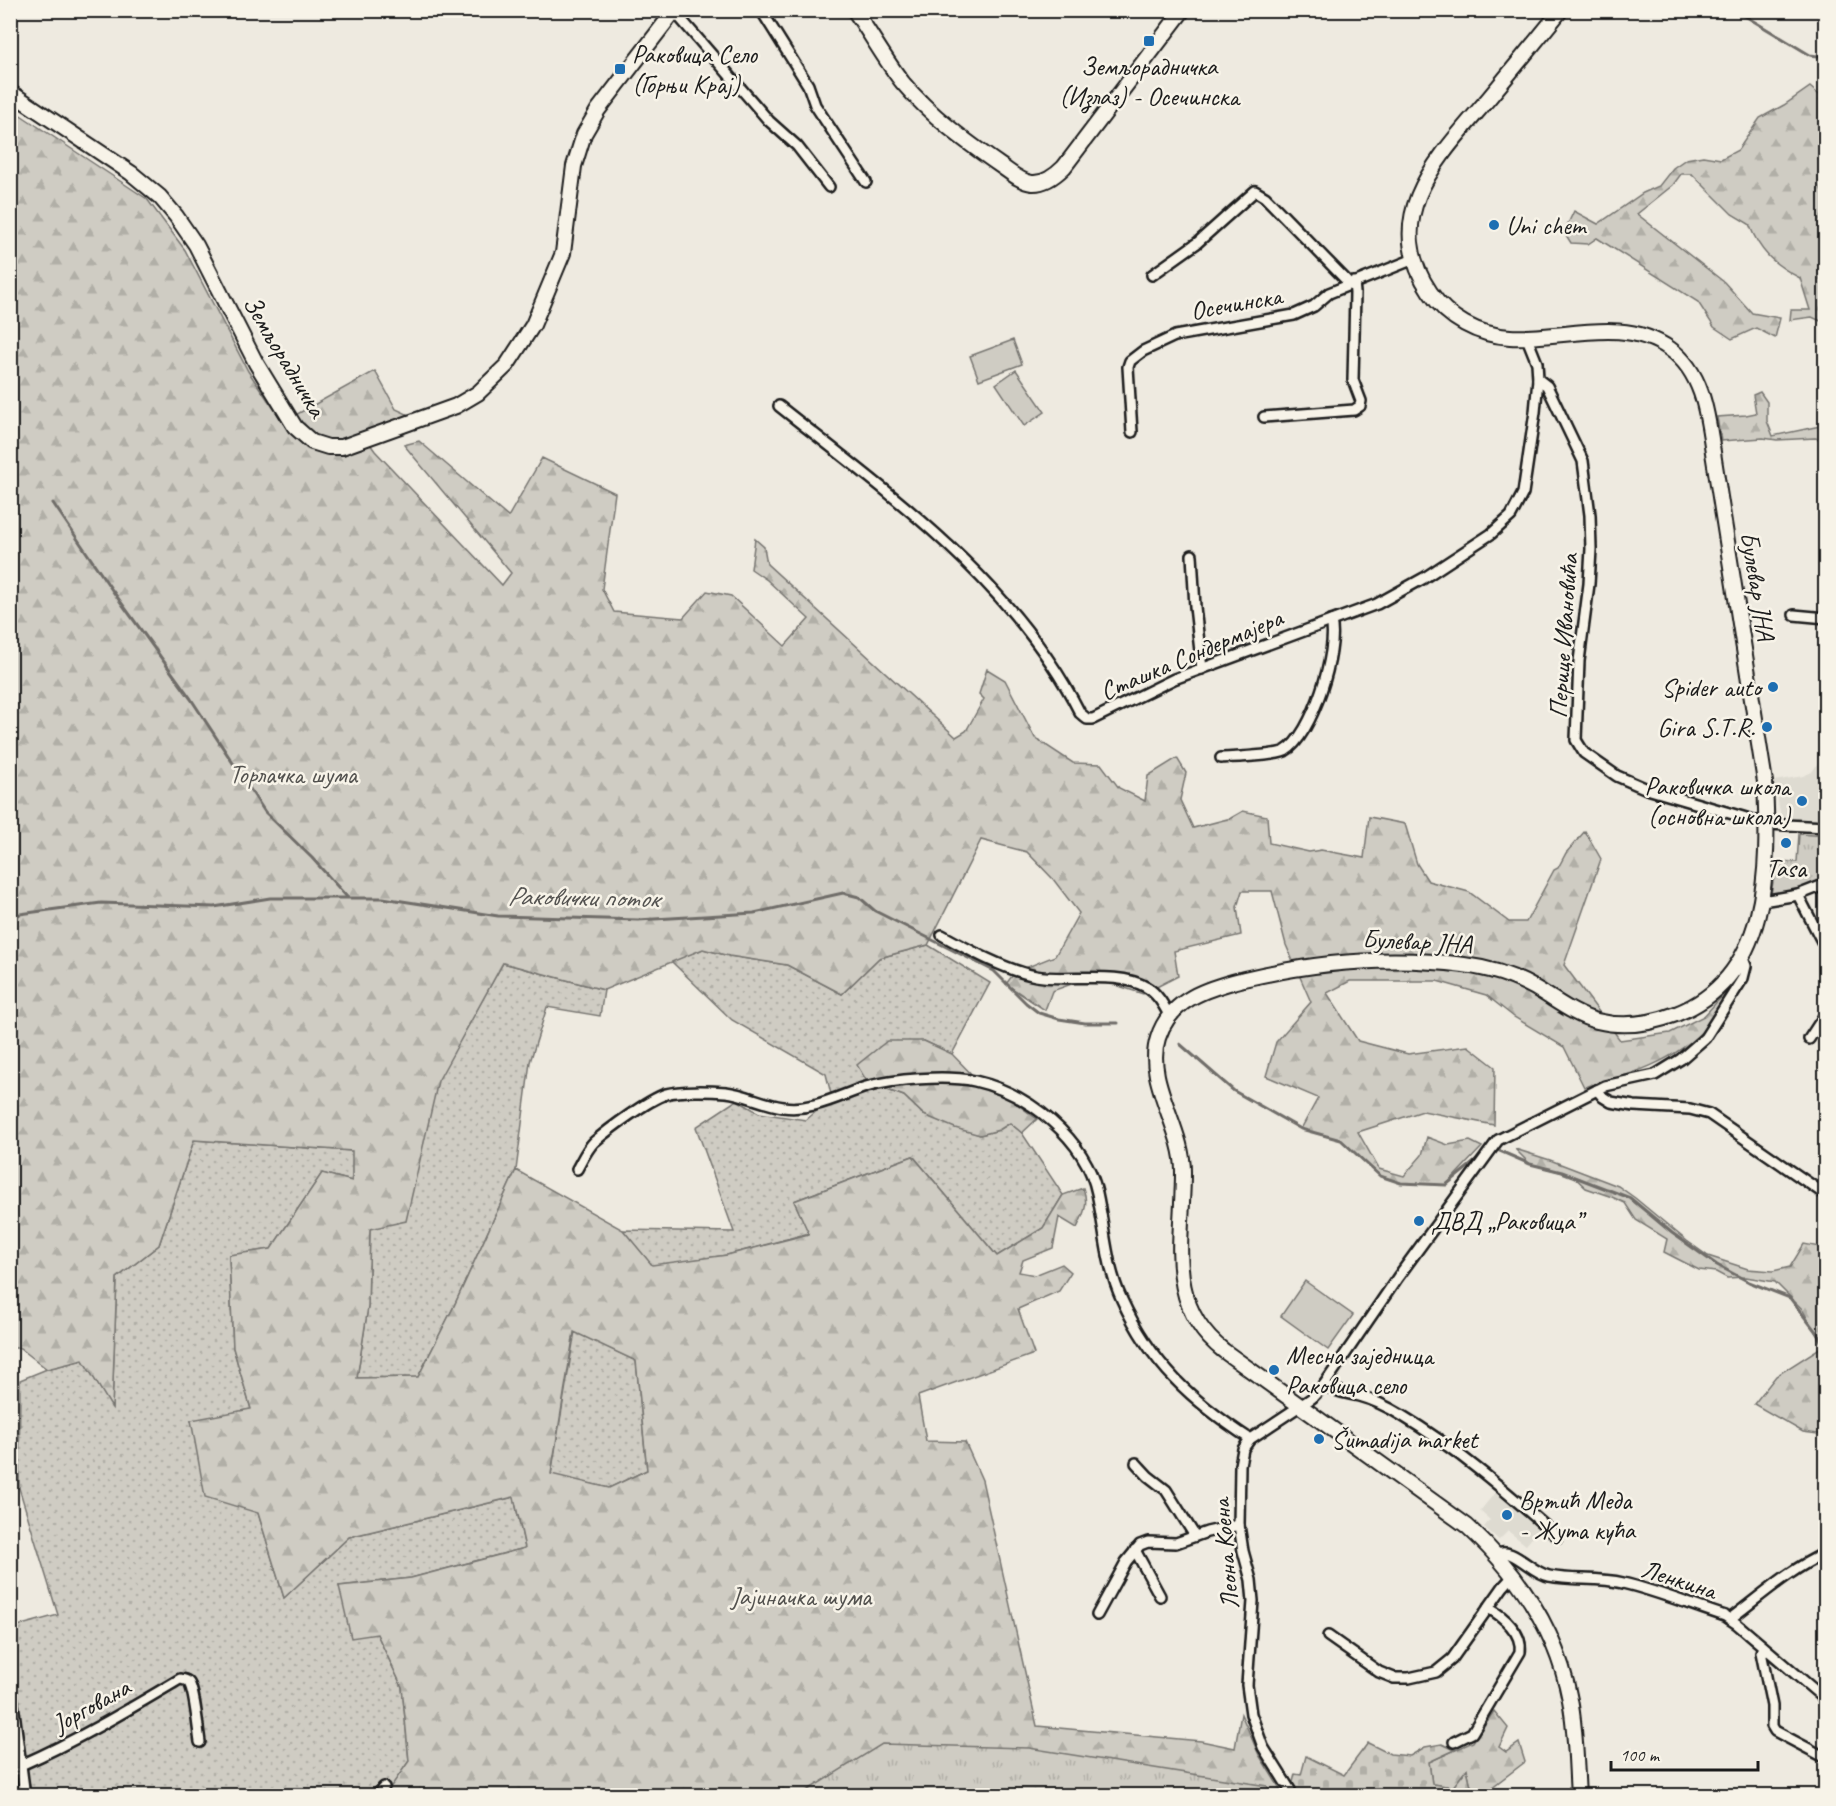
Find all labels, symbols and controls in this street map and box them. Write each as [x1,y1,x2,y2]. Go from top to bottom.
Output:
marker: Земљорадничка (Излаз) - Осечинска [1142,34,1156,48]
place label: Раковица Село (Горњи Крај) [632,38,759,101]
place label: Земљорадничка (Излаз) - Осечинска [1059,50,1241,114]
marker: Раковица Село (Горњи Крај) [613,62,627,76]
place label: Uni chem [1506,209,1588,242]
marker: Uni chem [1487,218,1501,232]
street label: Осечинска [1188,279,1286,328]
street label: Земљорадничка [235,289,335,425]
street label: Булевар ЈНА [1733,529,1783,645]
street label: Перице Ивановића [1541,551,1586,719]
street label: Сташка Сондермајера [1095,601,1289,708]
place label: Spider auto [1661,671,1764,704]
marker: Spider auto [1766,680,1780,694]
place label: Gira S.T.R. [1657,711,1756,744]
marker: Gira S.T.R. [1760,720,1774,734]
park label: Торлачка шума [229,758,358,791]
place label: Раковичка школа (основна школа) [1645,770,1792,833]
marker: Раковичка школа (основна школа) [1795,794,1809,808]
marker: Tasa [1779,836,1793,850]
place label: Tasa [1766,852,1808,885]
water label: Раковички поток [507,879,664,915]
street label: Булевар ЈНА [1361,922,1474,961]
place label: ДВД „Раковица” [1431,1205,1587,1238]
marker: ДВД „Раковица” [1412,1214,1426,1228]
place label: Месна заједница Раковица село [1286,1339,1435,1402]
marker: Месна заједница Раковица село [1267,1363,1281,1377]
place label: Šumadija market [1331,1423,1480,1456]
marker: Šumadija market [1312,1432,1326,1446]
place label: Вртић Меда - Жута кућа [1519,1484,1637,1547]
street label: Леона Коена [1204,1495,1247,1611]
marker: Вртић Меда - Жута кућа [1500,1508,1514,1522]
street label: Ленкина [1637,1552,1723,1608]
park label: Јајиначка шума [729,1580,873,1613]
street label: Јоргована [45,1670,137,1741]
scale bar [1611,1734,1758,1772]
text: 100 m [1620,1744,1661,1766]

